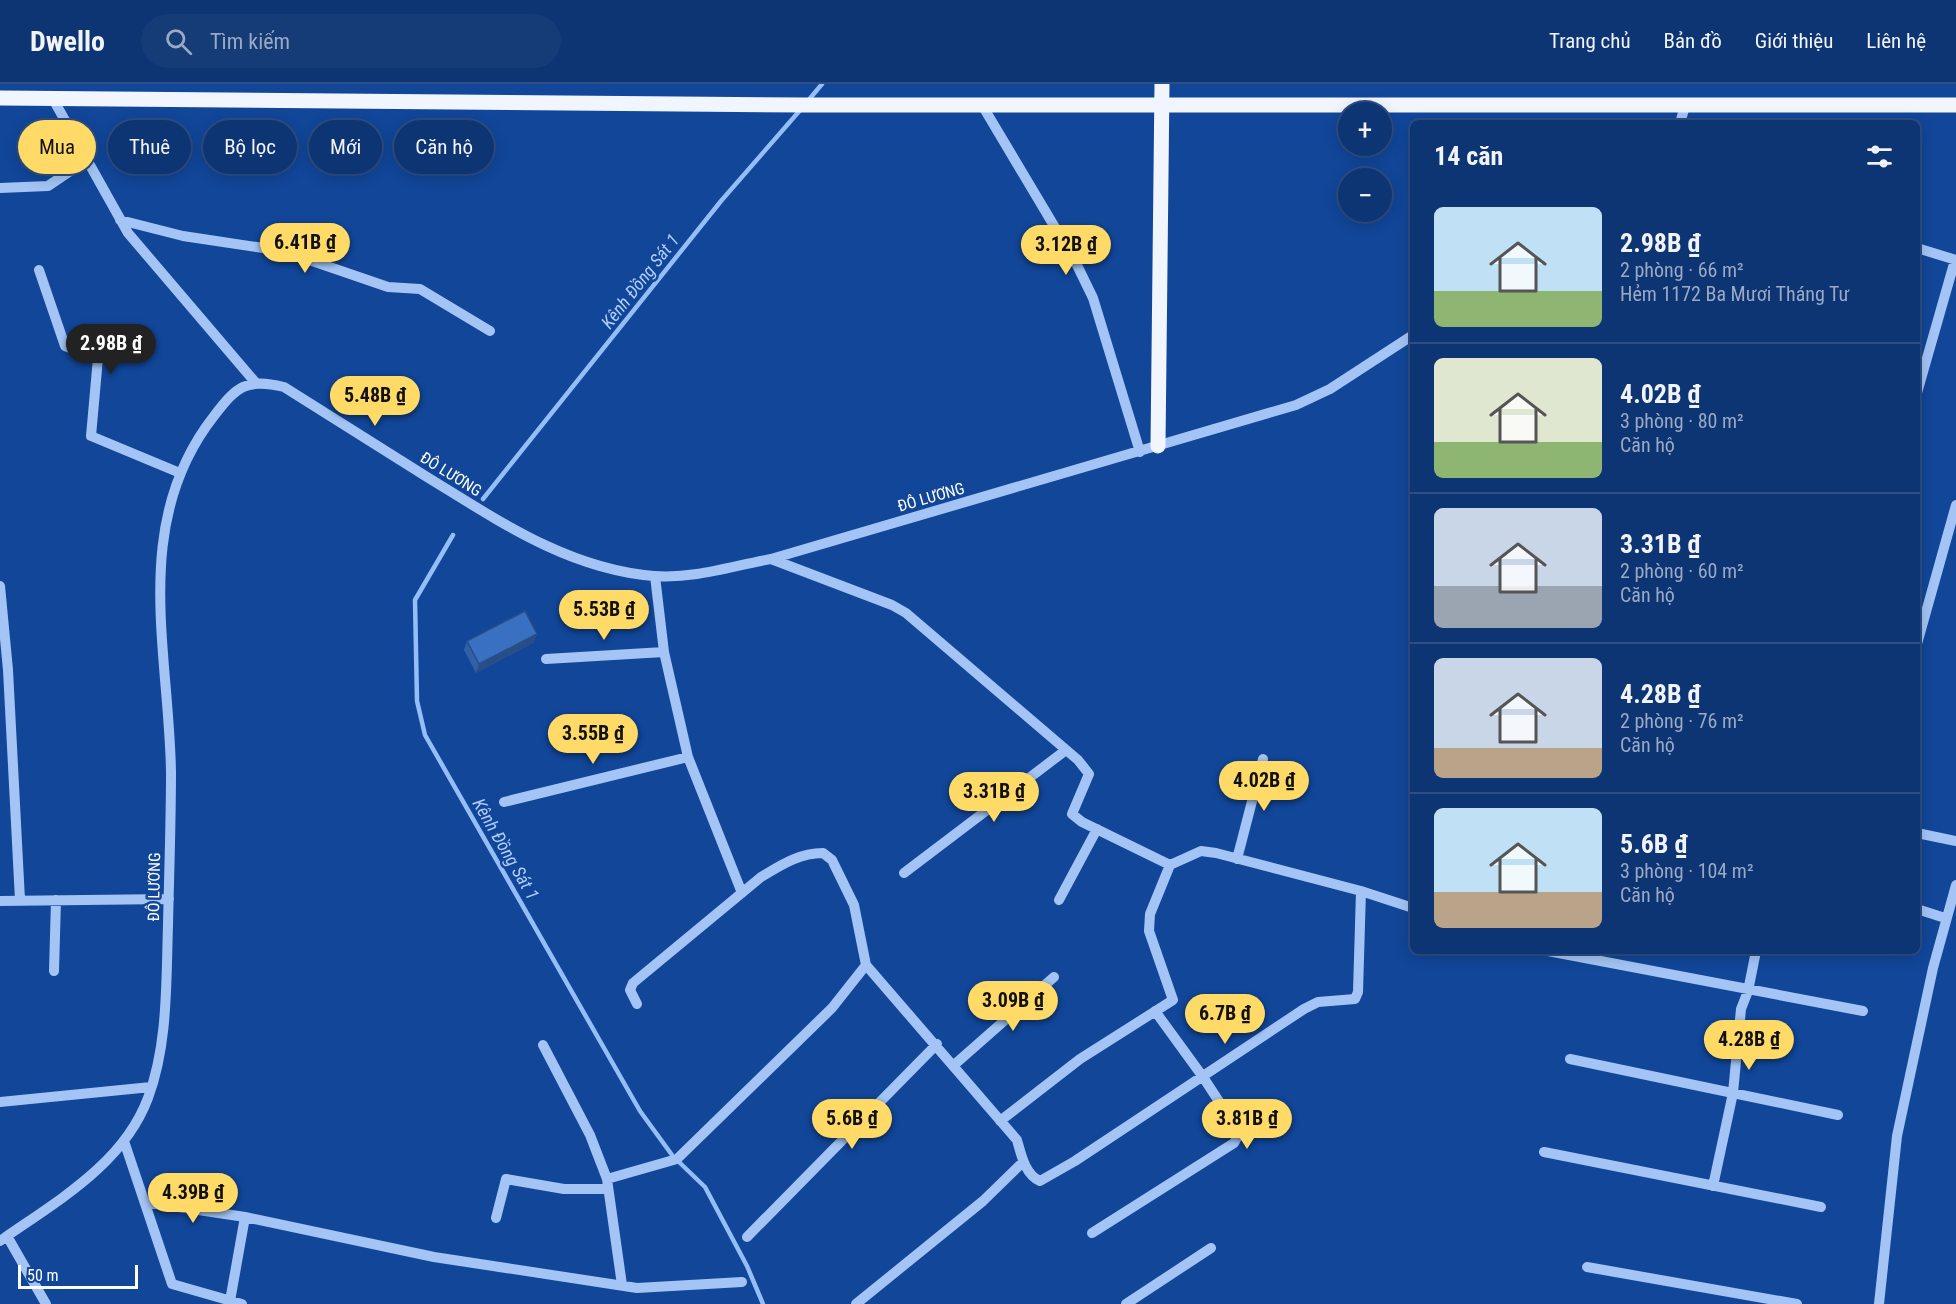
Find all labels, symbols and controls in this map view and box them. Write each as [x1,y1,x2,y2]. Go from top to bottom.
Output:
search box [141,14,561,68]
text: Dwello [30,25,105,58]
icon: search [162,25,195,58]
text: Tìm kiếm [210,29,290,54]
text: Trang chủ [1549,29,1631,53]
text: Bản đồ [1664,29,1722,53]
text: Giới thiệu [1755,29,1833,53]
text: Liên hệ [1866,29,1926,53]
map controls [1338,102,1392,222]
button: + [1338,102,1392,156]
chip: Mua [18,120,96,174]
chip: Thuê [108,120,191,174]
chip: Bộ lọc [203,120,297,174]
chip: Mới [309,120,382,174]
chip: Căn hộ [394,120,494,174]
icon: filters [1863,140,1896,173]
text: 14 căn [1434,141,1503,171]
button: − [1338,168,1392,222]
pin: 6.41B ₫ [250,223,360,274]
pin: 3.12B ₫ [1011,225,1121,276]
text: 2.98B ₫ [1620,228,1701,258]
text: 6.41B ₫ [274,230,336,254]
water label: Kênh Đồng Sát 1 [597,230,683,332]
icon: home [1482,231,1554,303]
text: 3.12B ₫ [1035,232,1097,256]
text: 2 phòng · 66 m² [1620,258,1744,282]
text: Hẻm 1172 Ba Mươi Tháng Tư [1620,282,1849,306]
pin: 2.98B ₫ [56,324,166,375]
text: 2.98B ₫ [80,331,142,355]
pin: 5.48B ₫ [320,376,430,427]
text: 4.02B ₫ [1620,379,1701,409]
icon: home [1482,382,1554,454]
text: 5.48B ₫ [344,383,406,407]
text: 3 phòng · 80 m² [1620,409,1744,433]
text: Căn hộ [1620,433,1675,457]
street label: ĐÔ LƯƠNG [417,447,486,500]
street label: ĐÔ LƯƠNG [895,477,967,516]
text: 3.31B ₫ [1620,529,1701,559]
icon: home [1482,532,1554,604]
text: 2 phòng · 60 m² [1620,559,1744,583]
text: Căn hộ [1620,583,1675,607]
pin: 5.53B ₫ [549,590,659,641]
text: 5.53B ₫ [573,597,635,621]
text: 4.28B ₫ [1620,679,1701,709]
icon: home [1482,682,1554,754]
text: 2 phòng · 76 m² [1620,709,1744,733]
pin: 3.55B ₫ [538,714,648,765]
text: 3.55B ₫ [562,721,624,745]
text: Căn hộ [1620,733,1675,757]
pin: 4.02B ₫ [1209,761,1319,812]
text: 4.02B ₫ [1233,768,1295,792]
pin: 3.31B ₫ [939,772,1049,823]
text: 3.31B ₫ [963,779,1025,803]
water label: Kênh Đồng Sát 1 [468,794,544,904]
text: 5.6B ₫ [1620,829,1688,859]
icon: home [1482,832,1554,904]
street label: ĐÔ LƯƠNG [143,852,164,922]
text: 3 phòng · 104 m² [1620,859,1754,883]
text: Căn hộ [1620,883,1675,907]
pin: 3.09B ₫ [958,981,1068,1032]
text: 3.09B ₫ [982,988,1044,1012]
pin: 6.7B ₫ [1176,994,1274,1045]
text: 6.7B ₫ [1199,1001,1251,1025]
pin: 4.28B ₫ [1694,1020,1804,1071]
text: 4.28B ₫ [1718,1027,1780,1051]
pin: 5.6B ₫ [803,1099,901,1150]
pin: 3.81B ₫ [1192,1099,1302,1150]
text: 5.6B ₫ [826,1106,878,1130]
text: 3.81B ₫ [1216,1106,1278,1130]
pin: 4.39B ₫ [138,1173,248,1224]
text: 4.39B ₫ [162,1180,224,1204]
scale bar [18,1262,138,1290]
text: 50 m [27,1266,59,1285]

